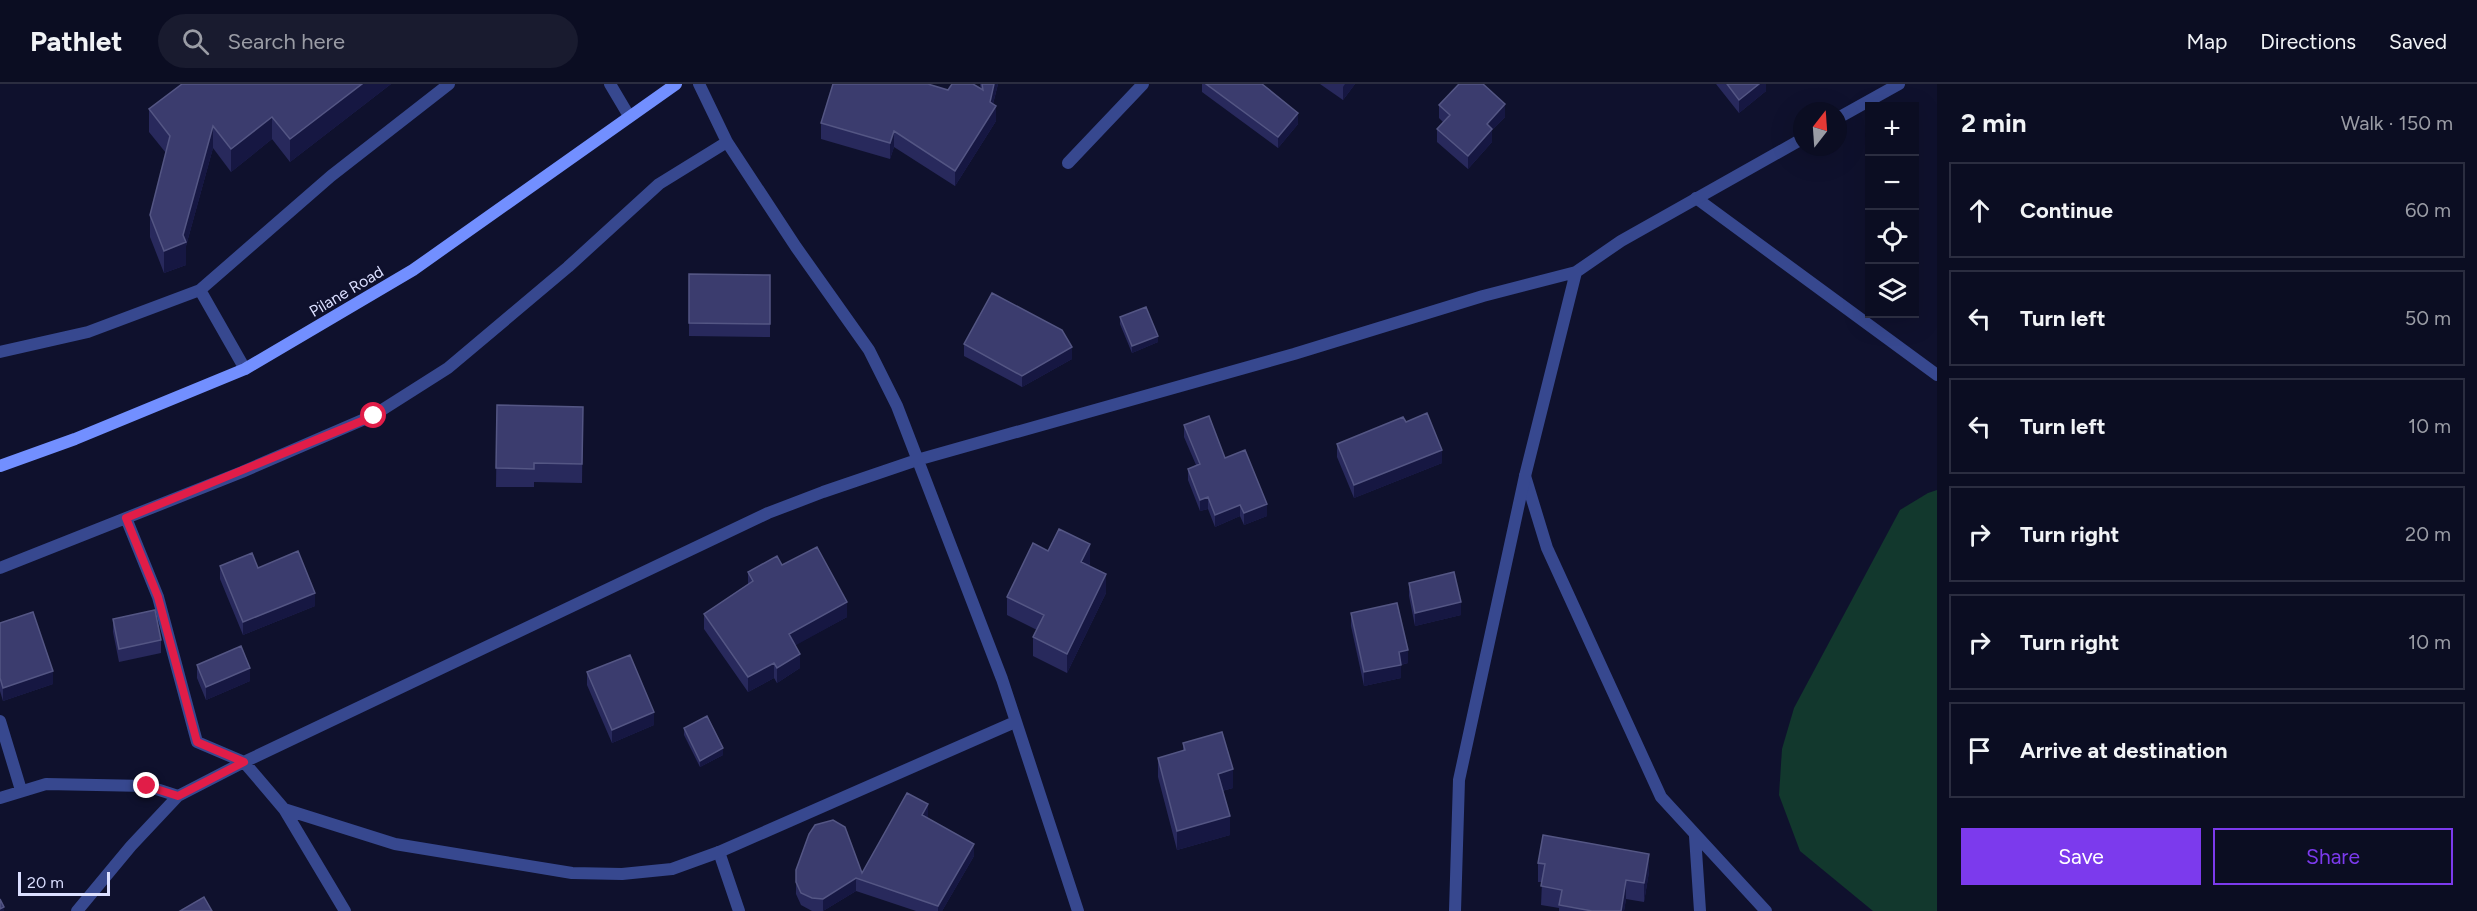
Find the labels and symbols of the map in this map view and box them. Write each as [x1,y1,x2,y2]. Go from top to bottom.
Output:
north arrow [1793,102,1847,156]
street label: Pilane Road [306,262,387,321]
route start [360,402,386,428]
route end [133,772,159,798]
scale bar [18,869,110,896]

